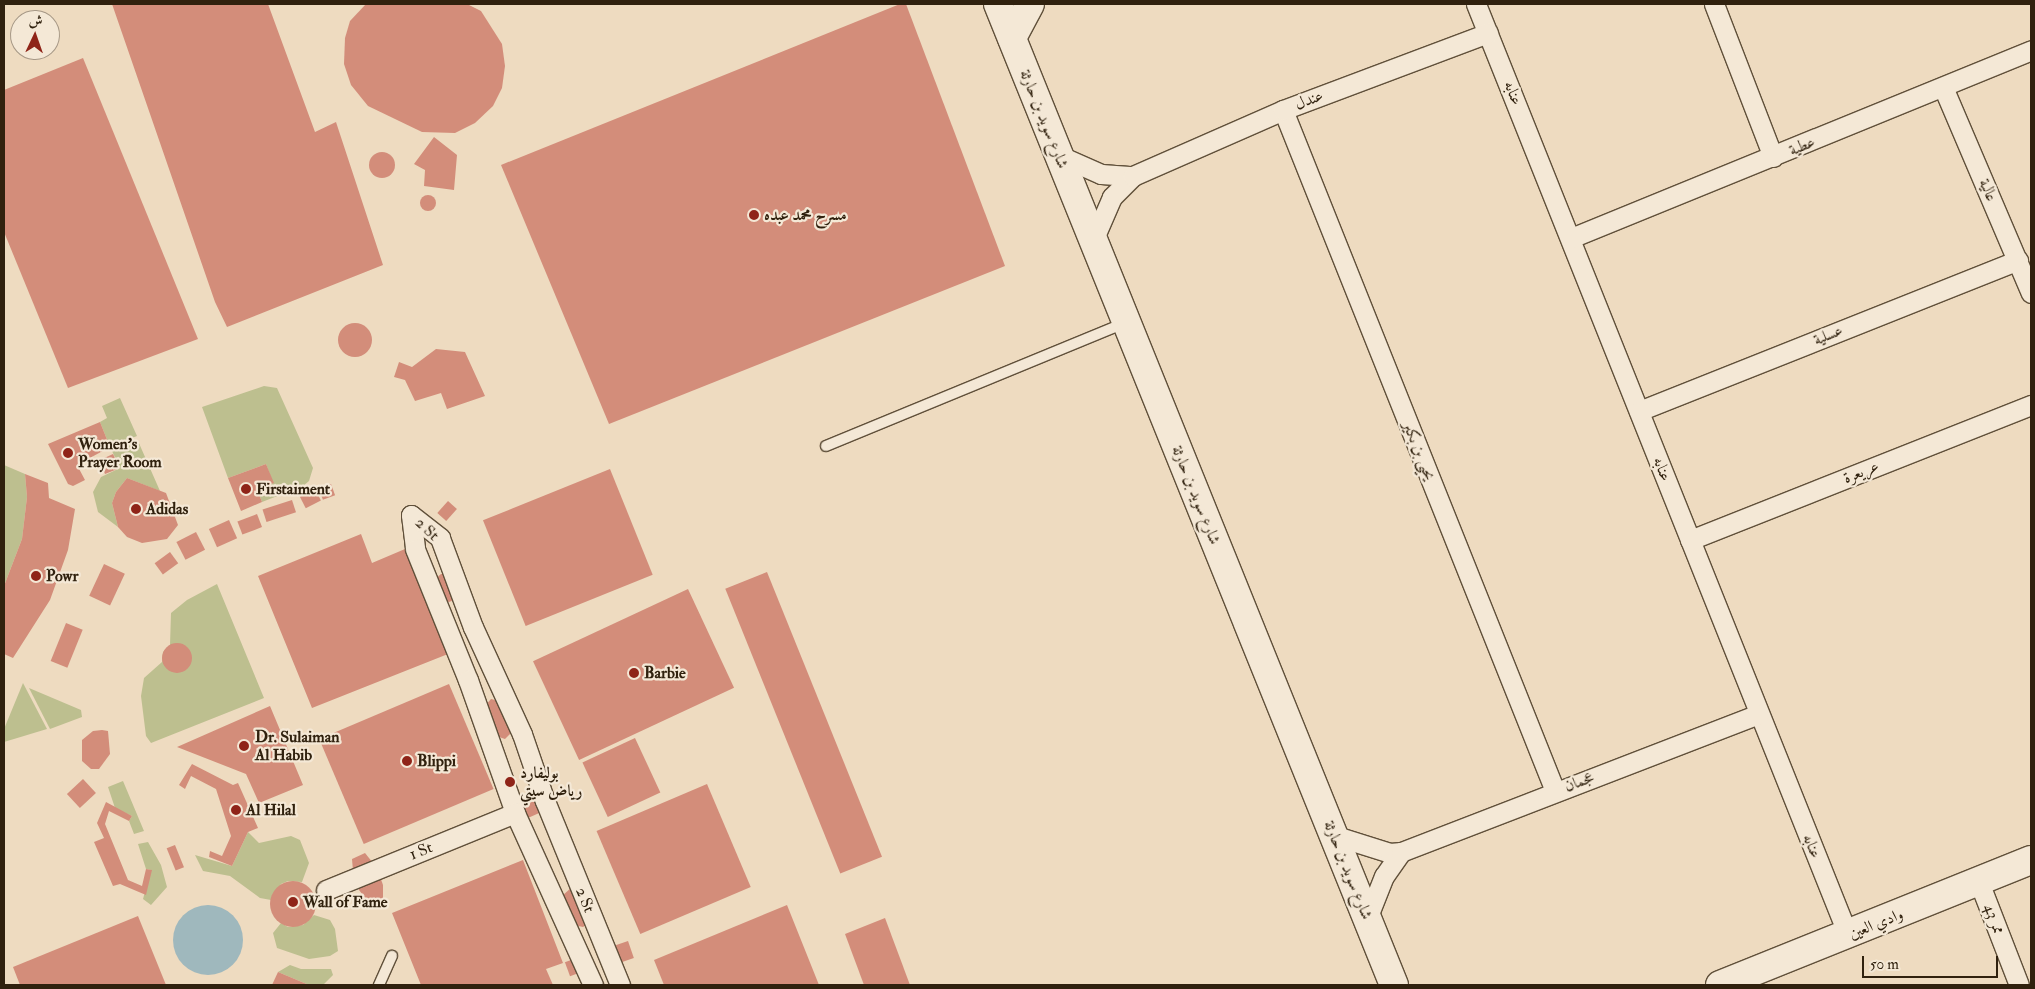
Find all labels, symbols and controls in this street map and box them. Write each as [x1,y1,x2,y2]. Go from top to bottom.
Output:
north arrow [10,10,60,60]
text: ش [28,12,43,29]
street label: شارع سويد بن حارثة [1015,67,1073,171]
street label: عنابه [1500,78,1526,108]
street label: عندل [1292,86,1326,114]
street label: عطية [1786,132,1818,160]
street label: عالية [1975,176,2001,204]
place label: مسرح محمد عبده [764,205,847,225]
marker: مسرح محمد عبده [748,209,760,221]
street label: عسلية [1811,321,1845,349]
street label: يحيى بن بكير [1399,419,1439,483]
place label: Women's Prayer Room [78,434,162,472]
street label: شارع سويد بن حارثة [1167,443,1225,547]
marker: Women's Prayer Room [62,447,74,459]
street label: عنابه [1649,454,1675,484]
street label: عريعرة [1840,456,1882,488]
place label: Firstaiment [256,479,330,499]
marker: Firstaiment [240,483,252,495]
place label: Adidas [146,499,188,519]
marker: Adidas [130,503,142,515]
street label: 2 St [411,513,443,545]
place label: Powr [46,566,78,586]
marker: Powr [30,570,42,582]
place label: Barbie [644,663,686,683]
marker: Barbie [628,667,640,679]
place label: Dr. Sulaiman Al Habib [255,727,340,765]
marker: Dr. Sulaiman Al Habib [237,739,251,753]
place label: Blippi [417,751,456,771]
marker: Blippi [401,755,413,767]
place label: بوليفارد رياض سيتي [520,763,582,801]
street label: عجمان [1562,768,1596,796]
marker: بوليفارد رياض سيتي [504,776,516,788]
place label: Al Hilal [246,800,296,820]
marker: Al Hilal [230,804,242,816]
street label: شارع سويد بن حارثة [1319,818,1377,922]
street label: عنابه [1799,831,1825,861]
street label: 1 St [407,838,435,864]
street label: 2 St [571,885,599,915]
place label: Wall of Fame [303,892,388,912]
marker: Wall of Fame [287,896,299,908]
street label: ممر 43 [1980,901,2008,937]
street label: وادي العين [1846,904,1906,944]
scale bar [1865,946,2001,978]
text: 50 m [1870,955,1899,974]

